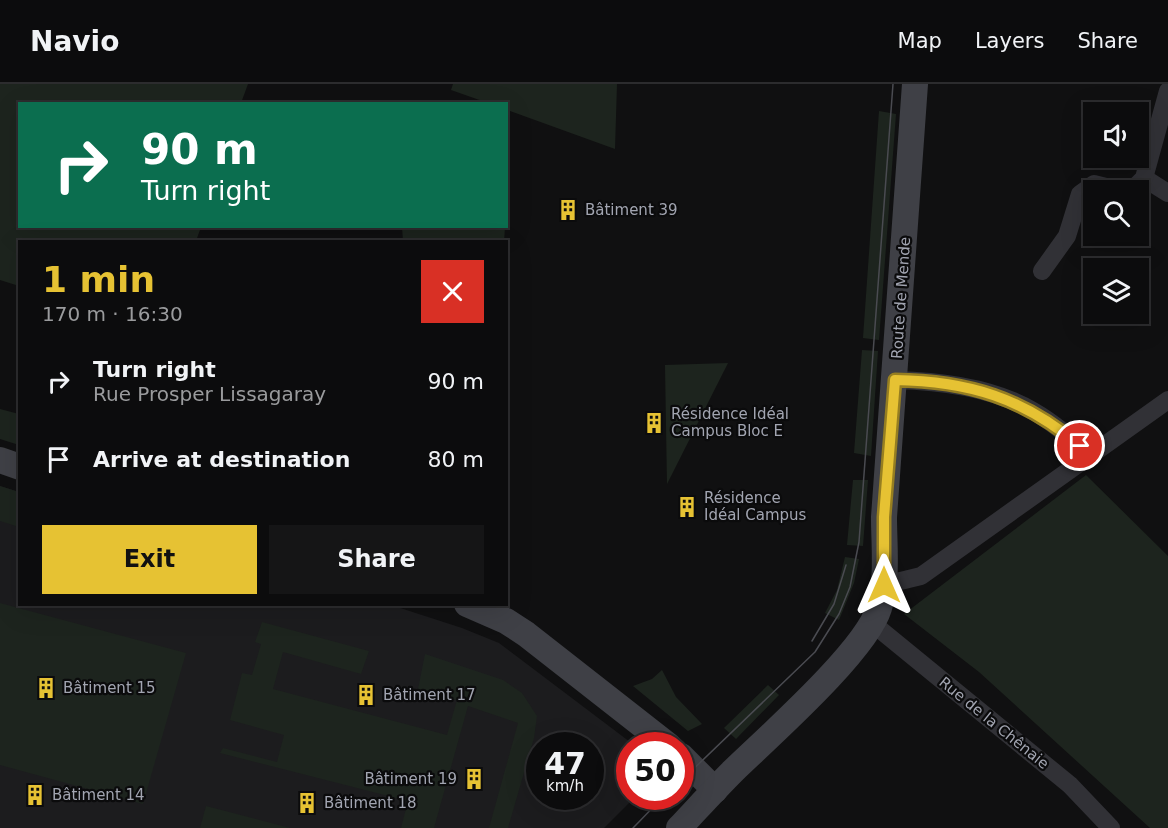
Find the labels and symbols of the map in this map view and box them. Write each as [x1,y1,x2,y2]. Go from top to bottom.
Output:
building icon: Bâtiment 39 [556,198,580,222]
place label: Bâtiment 39 [585,201,678,219]
street label: Route de Mende [888,236,914,360]
place label: Résidence Idéal Campus Bloc E [671,405,789,440]
building icon: Résidence Idéal Campus Bloc E [642,411,666,435]
pin [1054,420,1105,471]
place label: Résidence Idéal Campus [704,489,807,524]
building icon: Résidence Idéal Campus [675,495,699,519]
position arrow [852,553,916,617]
street label: Rue de la Chênaie [935,673,1053,773]
building icon: Bâtiment 15 [34,676,58,700]
place label: Bâtiment 15 [63,679,156,697]
building icon: Bâtiment 17 [354,683,378,707]
place label: Bâtiment 17 [383,686,476,704]
speed limit sign: 50 [616,732,694,810]
building icon: Bâtiment 19 [462,767,486,791]
place label: Bâtiment 19 [364,770,457,788]
building icon: Bâtiment 14 [23,783,47,807]
place label: Bâtiment 14 [52,786,145,804]
building icon: Bâtiment 18 [295,791,319,815]
place label: Bâtiment 18 [324,794,417,812]

